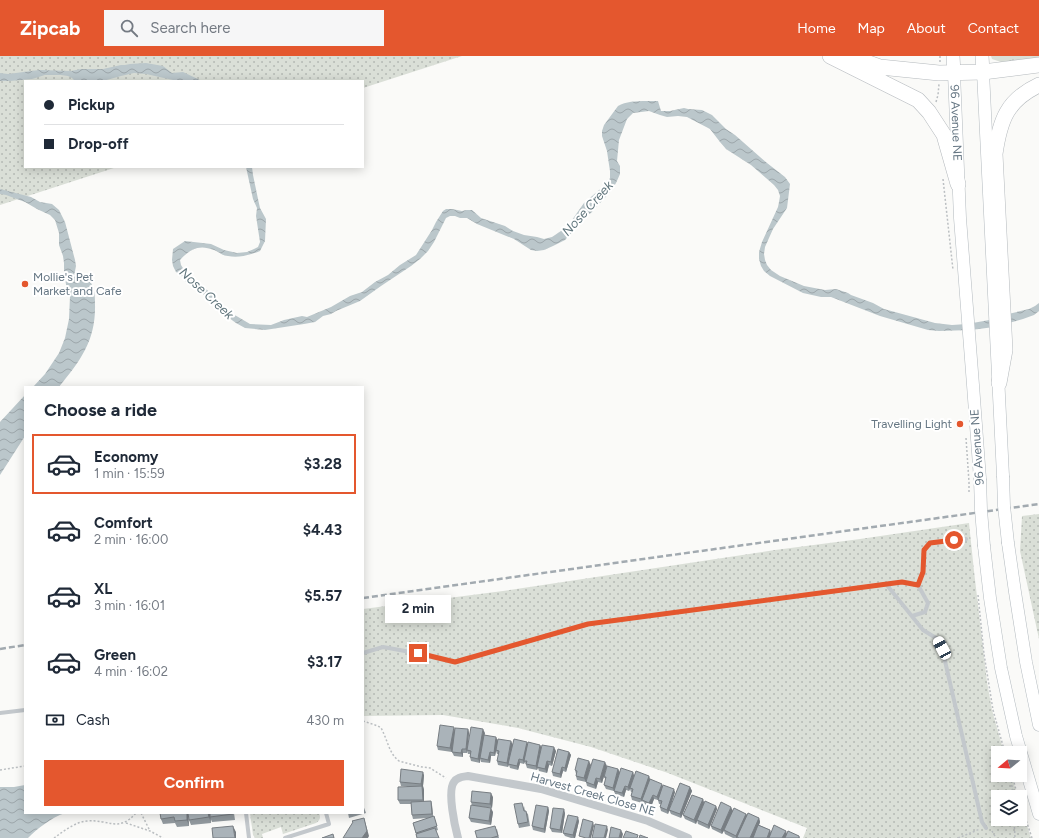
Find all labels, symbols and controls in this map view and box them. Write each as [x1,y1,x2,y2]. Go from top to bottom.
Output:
search box [104,10,384,46]
text: Zipcab [20,17,80,40]
icon: search [118,17,140,39]
text: Search here [150,19,230,37]
text: Home [797,20,836,37]
text: Map [858,20,885,37]
text: About [907,20,946,37]
text: Contact [968,20,1019,37]
street label: 96 Avenue NE [947,84,965,161]
text: Pickup [68,96,115,114]
text: Drop-off [68,135,129,153]
water label: Nose Creek [559,177,616,239]
water label: Nose Creek [177,265,237,323]
place label: Mollie's Pet Market and Cafe [33,270,122,298]
marker: Mollie's Pet Market and Cafe [20,279,30,289]
text: Choose a ride [44,399,157,421]
street label: 96 Avenue NE [967,408,987,486]
place label: Travelling Light [871,417,952,431]
marker: Travelling Light [955,419,965,429]
icon: car [46,446,82,482]
text: Economy [94,448,159,466]
text: $3.28 [304,455,342,473]
text: 1 min · 15:59 [94,466,165,481]
icon: car [46,512,82,548]
text: Comfort [94,514,153,532]
text: $4.43 [303,521,342,539]
route start [945,531,963,549]
text: 2 min · 16:00 [94,532,168,547]
icon: car [46,578,82,614]
text: XL [94,580,112,598]
text: $5.57 [304,587,342,605]
callout: 2 min [385,595,451,623]
text: 3 min · 16:01 [94,598,165,613]
text: 2 min [402,601,434,616]
car [931,635,953,661]
icon: car [46,644,82,680]
route end [409,644,427,662]
text: Green [94,646,136,664]
text: $3.17 [307,653,342,671]
text: 4 min · 16:02 [94,664,168,679]
icon: cash [44,709,66,731]
text: Cash [76,711,110,729]
text: 430 m [306,713,344,728]
north arrow [991,746,1027,782]
map controls [991,746,1027,826]
button: Confirm [44,760,344,806]
street label: Harvest Creek Close NE [529,769,657,819]
button: layers [991,790,1027,826]

